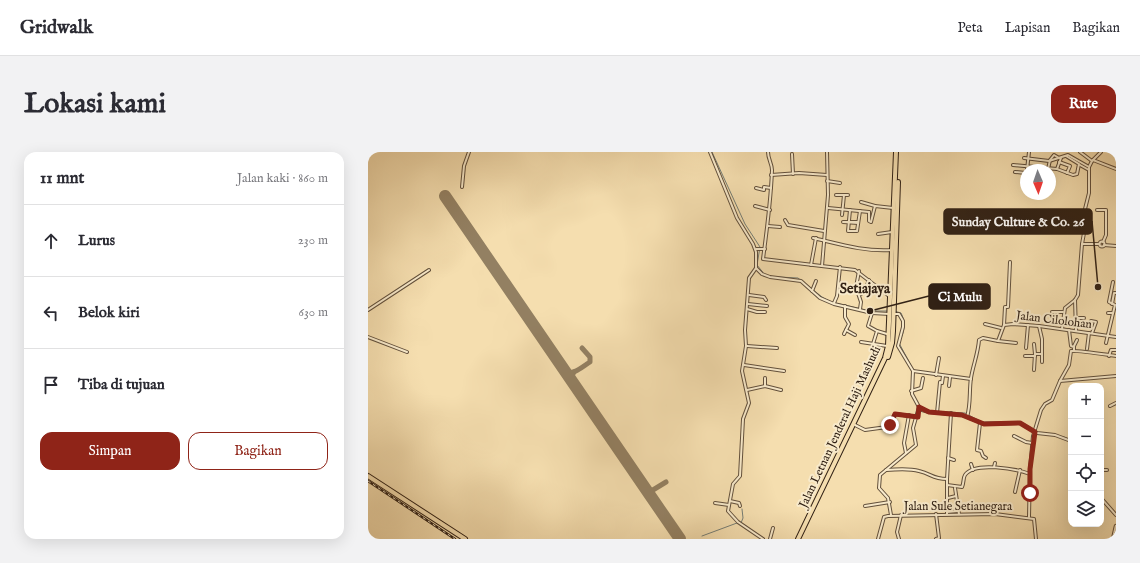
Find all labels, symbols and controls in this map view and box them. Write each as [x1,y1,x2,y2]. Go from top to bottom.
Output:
text: Gridwalk [20,16,93,40]
text: Peta [957,19,983,37]
text: Lapisan [1005,19,1050,37]
text: Bagikan [1072,19,1120,37]
button: Rute [1051,85,1116,123]
text: Lokasi kami [24,87,166,122]
north arrow [1020,164,1056,200]
text: 11 mnt [40,168,84,189]
text: Jalan kaki · 860 m [237,170,328,187]
callout: Sunday Culture & Co. 26 [944,209,1092,234]
text: Sunday Culture & Co. 26 [952,214,1085,231]
icon: ahead [40,230,62,252]
text: Lurus [78,231,115,250]
text: 230 m [298,232,328,249]
district label: Setiajaya [840,280,891,298]
callout: Ci Mulu [929,284,990,309]
text: Ci Mulu [938,289,983,306]
icon: left [40,302,62,324]
text: Belok kiri [78,303,140,322]
text: 630 m [298,304,328,321]
street label: Jalan Cilolohan [1013,308,1093,333]
street label: Jalan Letnan Jenderal Haji Mashudi [795,344,885,513]
icon: arrive [40,374,62,396]
text: Tiba di tujuan [78,375,165,394]
map controls [1068,383,1104,527]
button: + [1068,383,1104,419]
route end [881,416,899,434]
button: − [1068,419,1104,455]
button: Simpan [40,432,180,470]
button: Bagikan [188,432,328,470]
button: locate [1068,455,1104,491]
route start [1021,484,1039,502]
button: layers [1068,491,1104,527]
street label: Jalan Sule Setianegara [902,499,1013,515]

